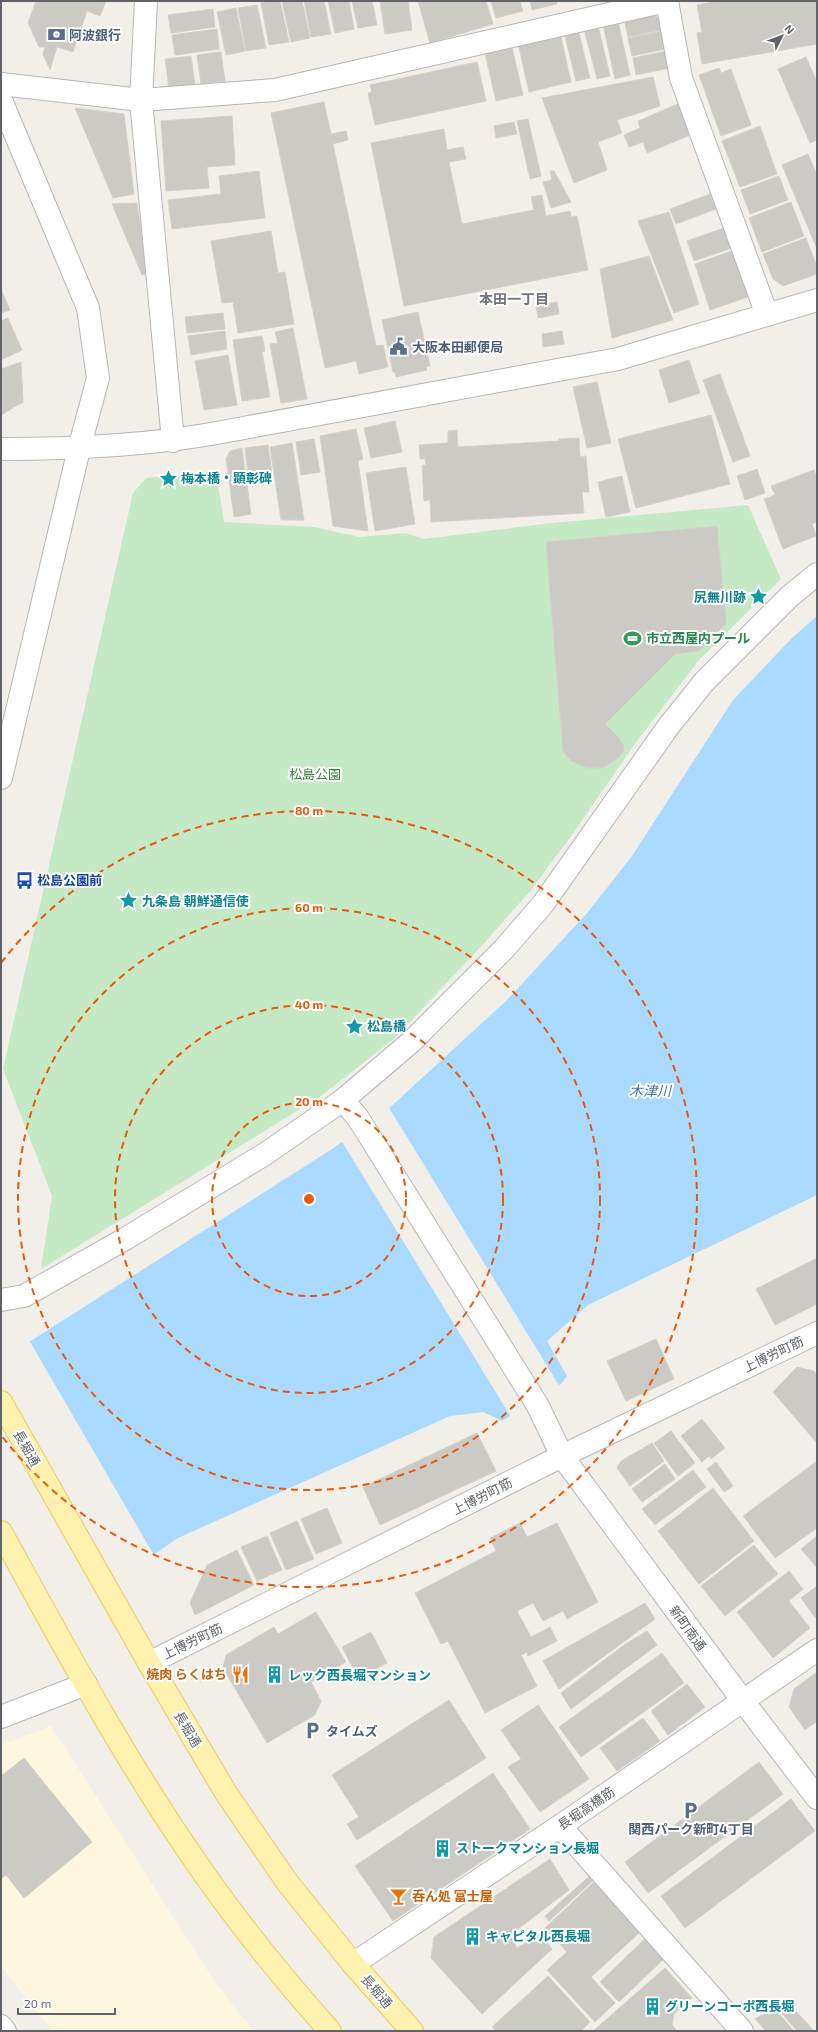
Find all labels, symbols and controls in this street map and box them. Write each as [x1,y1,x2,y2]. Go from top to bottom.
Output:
north arrow [762,16,802,56]
text: N [782,22,797,36]
bank icon: 阿波銀行 [46,25,66,45]
place label: 阿波銀行 [69,27,121,43]
district label: 本田一丁目 [479,290,549,307]
public building icon: 大阪本田郵便局 [389,337,409,357]
place label: 大阪本田郵便局 [412,339,503,355]
place icon: 梅本橋・顕彰碑 [158,468,178,488]
place label: 梅本橋・顕彰碑 [181,470,272,486]
place icon: 尻無川跡 [749,587,769,607]
place label: 尻無川跡 [694,589,746,605]
sports icon: 市立西屋内プール [623,628,643,648]
place label: 市立西屋内プール [646,630,750,646]
park label: 松島公園 [289,766,341,782]
text: 80 m [295,803,323,817]
bus stop icon: 松島公園前 [14,870,34,890]
place label: 松島公園前 [37,872,102,888]
place icon: 九条島 朝鮮通信使 [119,891,139,911]
place label: 九条島 朝鮮通信使 [142,893,249,909]
text: 60 m [295,900,323,914]
text: 40 m [295,997,323,1011]
place icon: 松島橋 [344,1016,364,1036]
place label: 松島橋 [367,1018,406,1034]
water label: 木津川 [629,1082,673,1099]
text: 20 m [295,1094,323,1108]
centre of rings [302,1192,316,1206]
street label: 上博労町筋 [740,1333,806,1375]
street label: 長堀通 [10,1427,44,1469]
street label: 上博労町筋 [449,1474,515,1518]
street label: 新町南通 [666,1602,710,1654]
street label: 上博労町筋 [159,1620,225,1662]
restaurant icon: 焼肉 らくはち [230,1664,250,1684]
building icon: レック西長堀マンション [265,1665,285,1685]
place label: 焼肉 らくはち [146,1666,227,1682]
place label: レック西長堀マンション [288,1667,431,1683]
street label: 長堀通 [171,1708,205,1750]
parking icon: タイムズ [303,1721,323,1741]
place label: タイムズ [326,1723,378,1739]
street label: 長堀高橋筋 [555,1783,617,1833]
parking icon: 関西パーク新町4丁目 [681,1800,701,1820]
place label: 関西パーク新町4丁目 [628,1821,754,1837]
building icon: ストークマンション長堀 [433,1838,453,1858]
place label: ストークマンション長堀 [456,1840,599,1856]
bar icon: 呑ん処 富士屋 [389,1886,409,1906]
place label: 呑ん処 富士屋 [412,1888,493,1904]
building icon: キャピタル西長堀 [463,1926,483,1946]
place label: キャピタル西長堀 [486,1928,590,1944]
street label: 長堀通 [358,1971,396,2011]
scale bar [18,1990,115,2016]
text: 20 m [24,1996,51,2010]
building icon: グリーンコーポ西長堀 [642,1996,662,2016]
place label: グリーンコーポ西長堀 [665,1998,794,2014]

